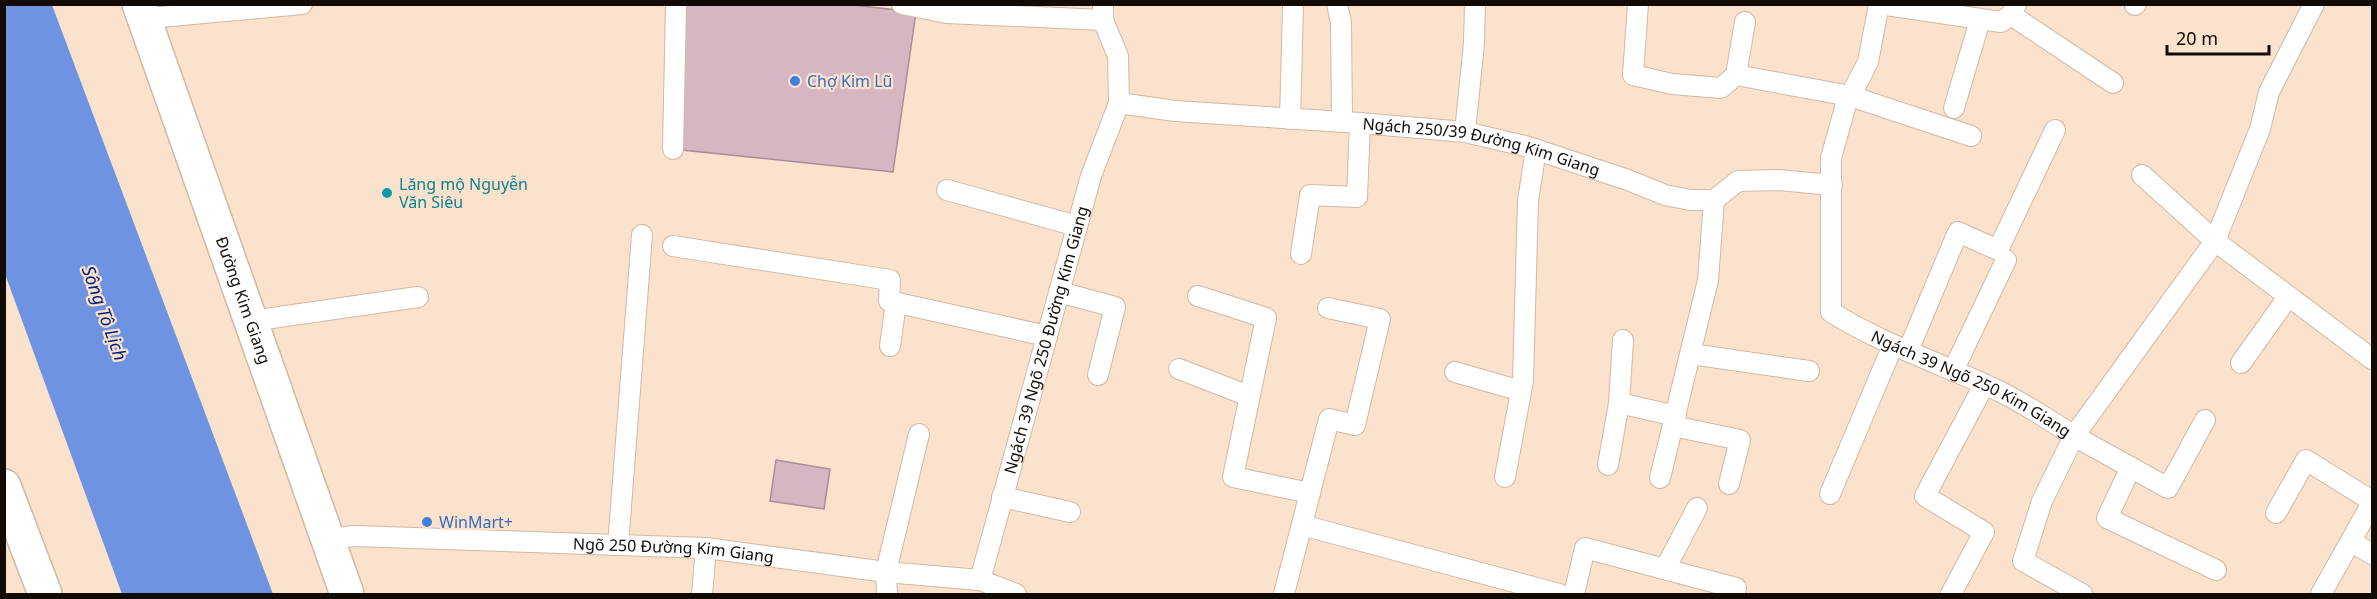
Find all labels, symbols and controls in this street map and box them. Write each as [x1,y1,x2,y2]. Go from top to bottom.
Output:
scale bar [2167,18,2269,56]
text: 20 m [2176,26,2218,50]
place label: Chợ Kim Lũ [807,70,892,92]
marker: Chợ Kim Lũ [788,74,802,88]
street label: Ngách 250/39 Đường Kim Giang [1362,112,1603,181]
place label: Lăng mộ Nguyễn Văn Siêu [399,173,528,213]
marker: Lăng mộ Nguyễn Văn Siêu [380,186,394,200]
street label: Ngách 39 Ngõ 250 Đường Kim Giang [999,204,1093,476]
street label: Đường Kim Giang [211,233,276,367]
water label: Sông Tô Lịch [77,262,133,364]
street label: Ngách 39 Ngõ 250 Kim Giang [1868,325,2075,442]
place label: WinMart+ [439,511,513,533]
marker: WinMart+ [420,515,434,529]
street label: Ngõ 250 Đường Kim Giang [573,532,775,568]

